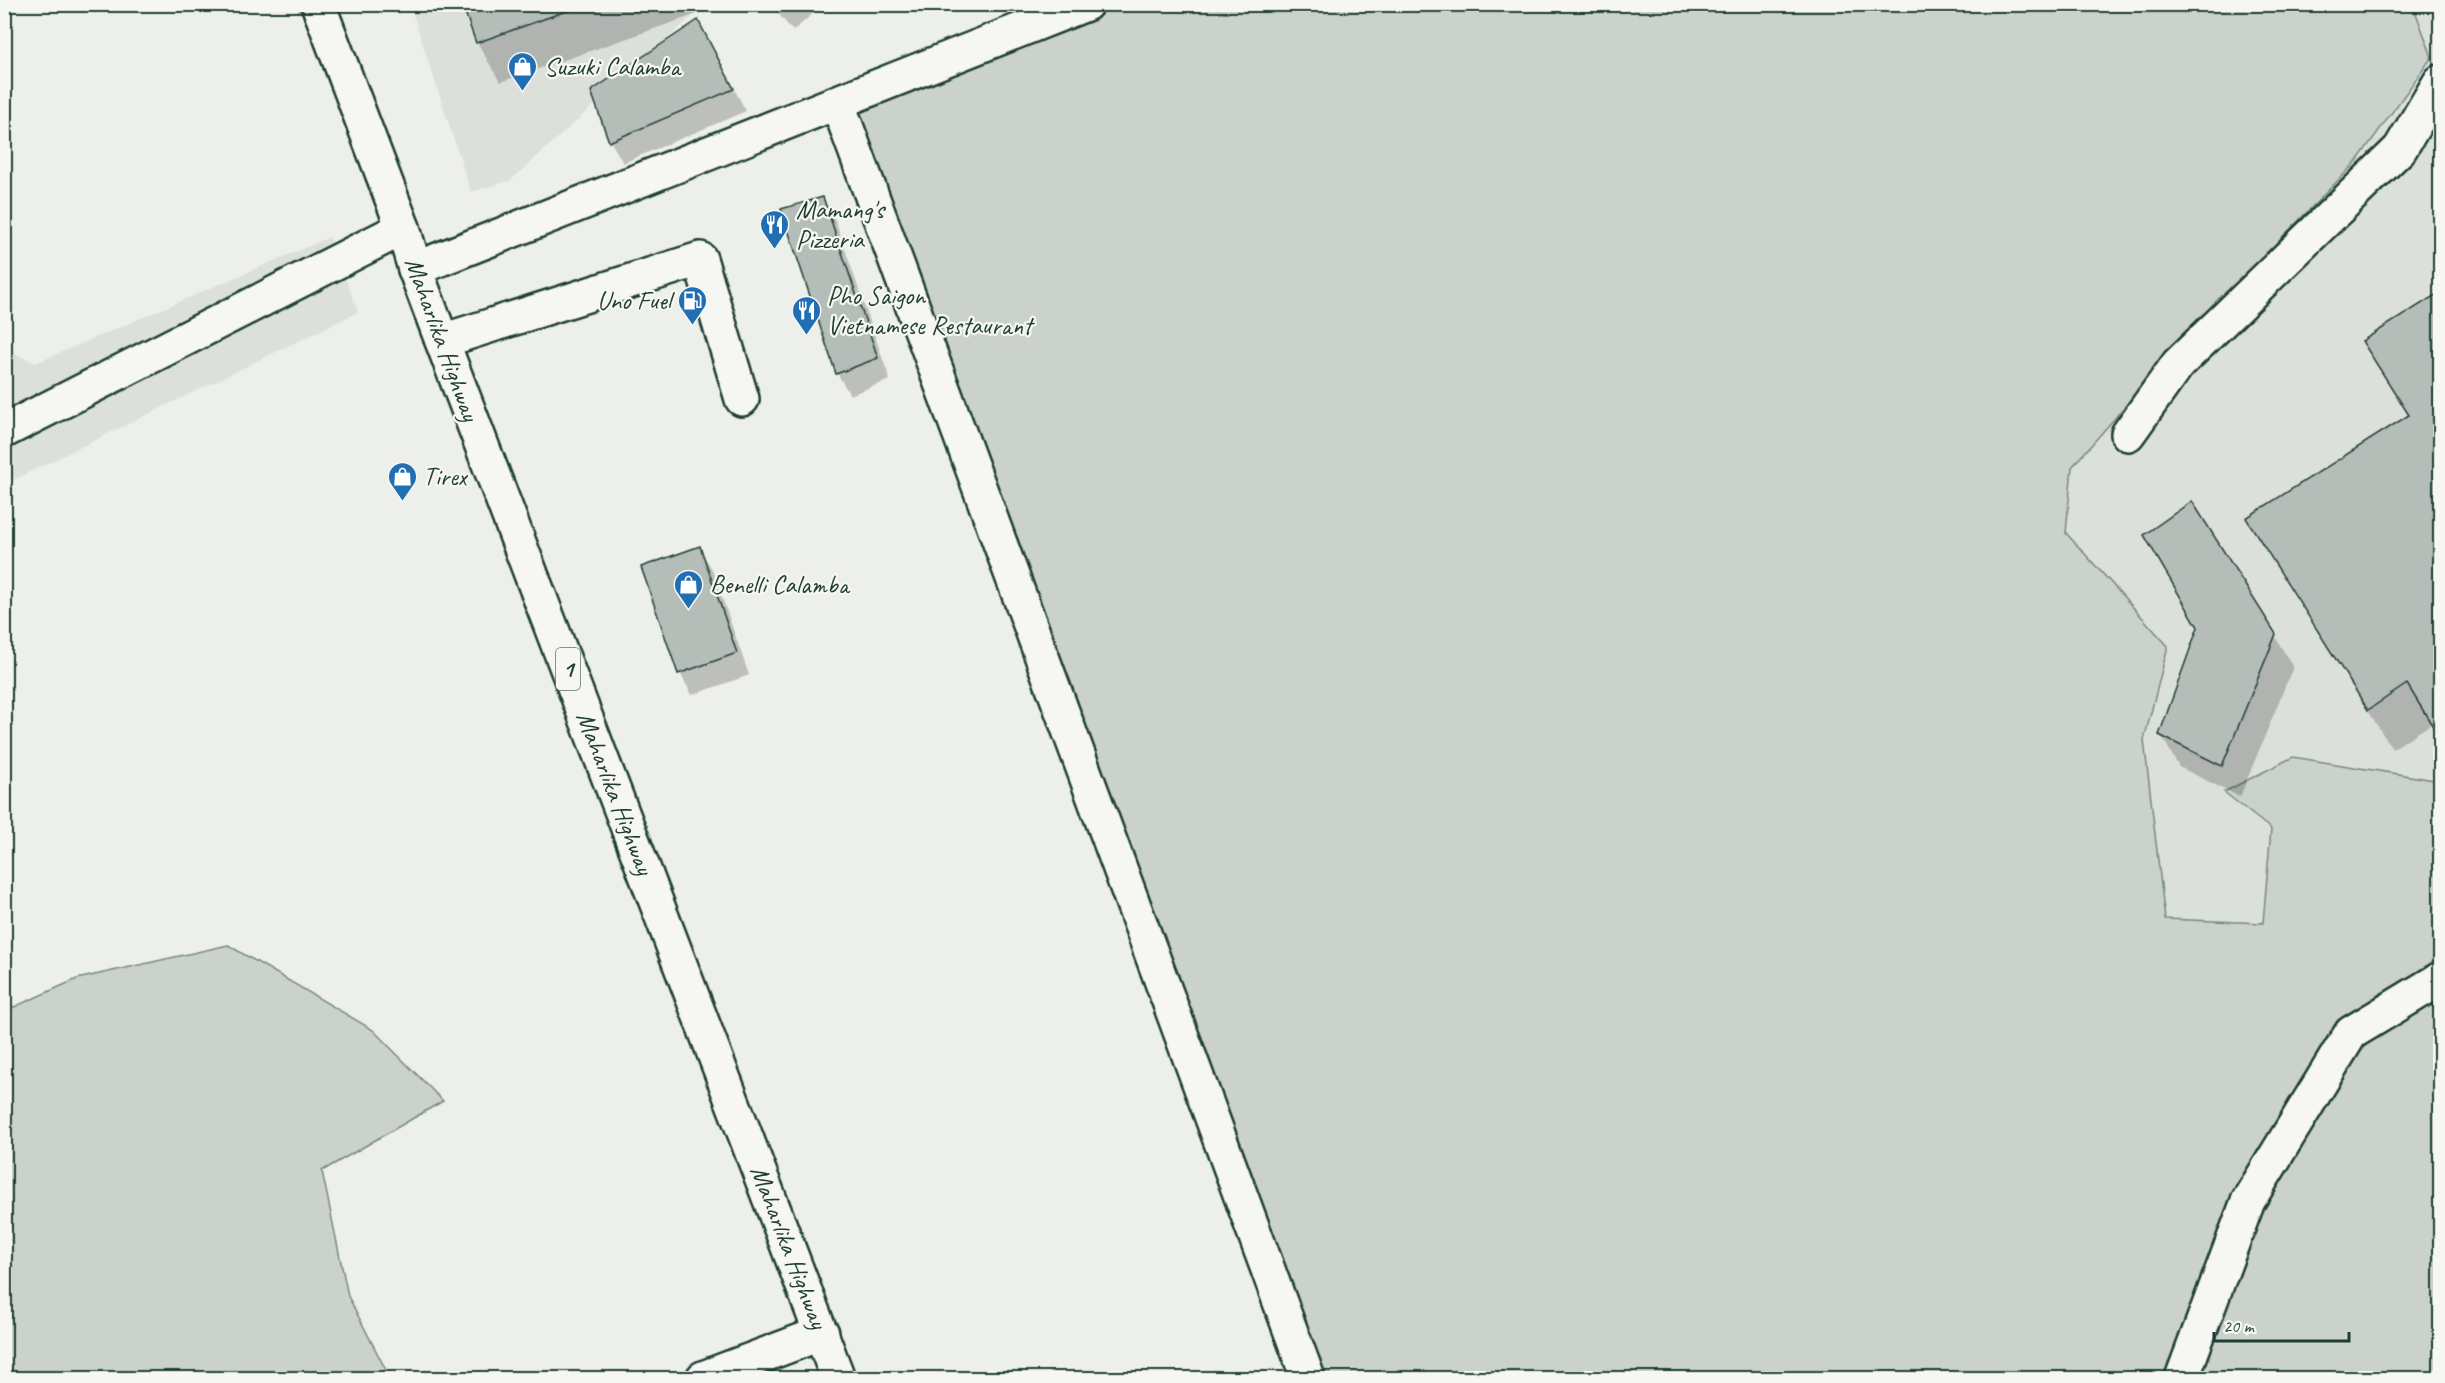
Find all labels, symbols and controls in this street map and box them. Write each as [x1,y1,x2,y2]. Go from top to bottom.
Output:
shop icon: Suzuki Calamba [507,50,539,92]
place label: Suzuki Calamba [544,50,682,83]
place label: Mamang's Pizzeria [796,193,886,256]
restaurant icon: Mamang's Pizzeria [759,208,791,250]
street label: Maharlika Highway [397,253,488,427]
place label: Pho Saigon Vietnamese Restaurant [827,279,1035,342]
place label: Uno Fuel [597,284,676,317]
fuel station icon: Uno Fuel [676,284,708,326]
restaurant icon: Pho Saigon Vietnamese Restaurant [790,294,822,336]
shop icon: Tirex [386,460,418,502]
place label: Tirex [423,460,469,493]
shop icon: Benelli Calamba [673,568,705,610]
place label: Benelli Calamba [710,568,851,601]
road number: 1 [556,648,580,690]
street label: Maharlika Highway [569,707,662,881]
street label: Maharlika Highway [743,1161,836,1335]
scale bar [2214,1305,2349,1343]
text: 20 m [2223,1315,2256,1337]

